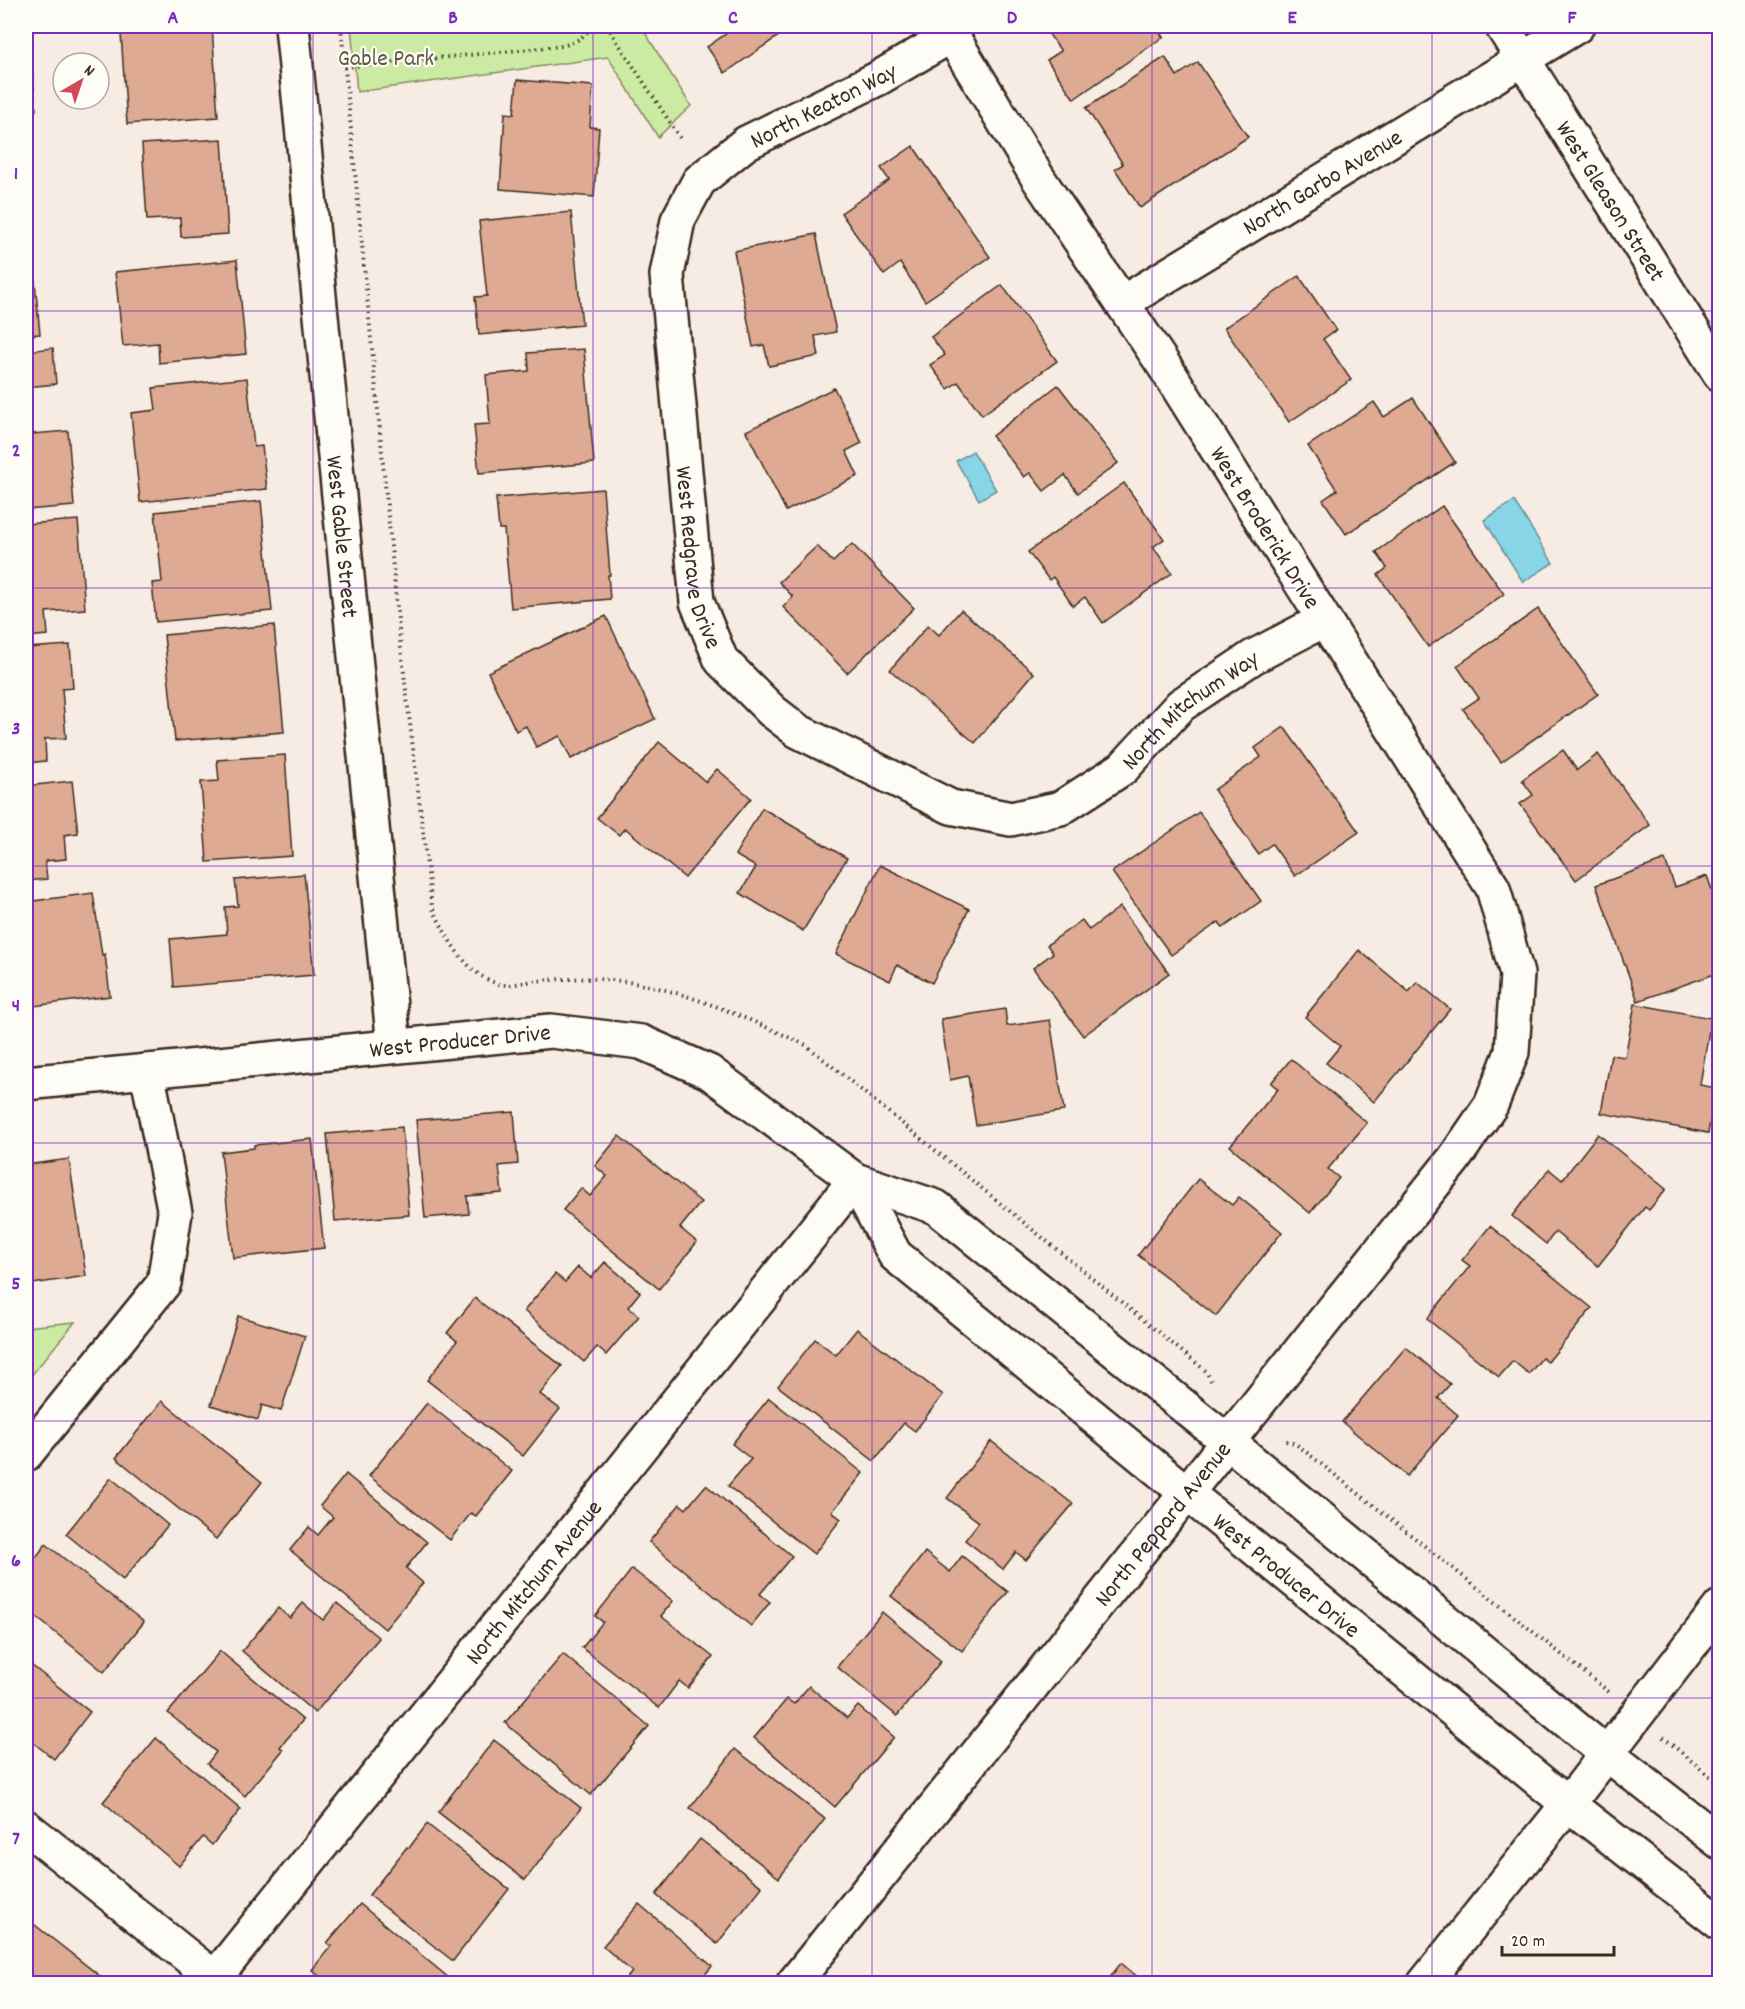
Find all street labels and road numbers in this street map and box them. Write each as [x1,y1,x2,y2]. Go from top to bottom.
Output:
street label: North Keaton Way [745,55,905,159]
street label: West Gleason Street [1546,115,1672,289]
street label: North Garbo Avenue [1237,122,1410,246]
street label: West Broderick Drive [1200,441,1327,617]
street label: West Gable Street [315,454,365,620]
street label: West Redgrave Drive [665,465,729,655]
street label: North Mitchum Way [1115,643,1268,779]
street label: West Producer Drive [368,1017,552,1069]
street label: North Peppard Avenue [1087,1436,1241,1615]
street label: North Mitchum Avenue [458,1494,612,1673]
street label: West Producer Drive [1204,1507,1366,1648]

